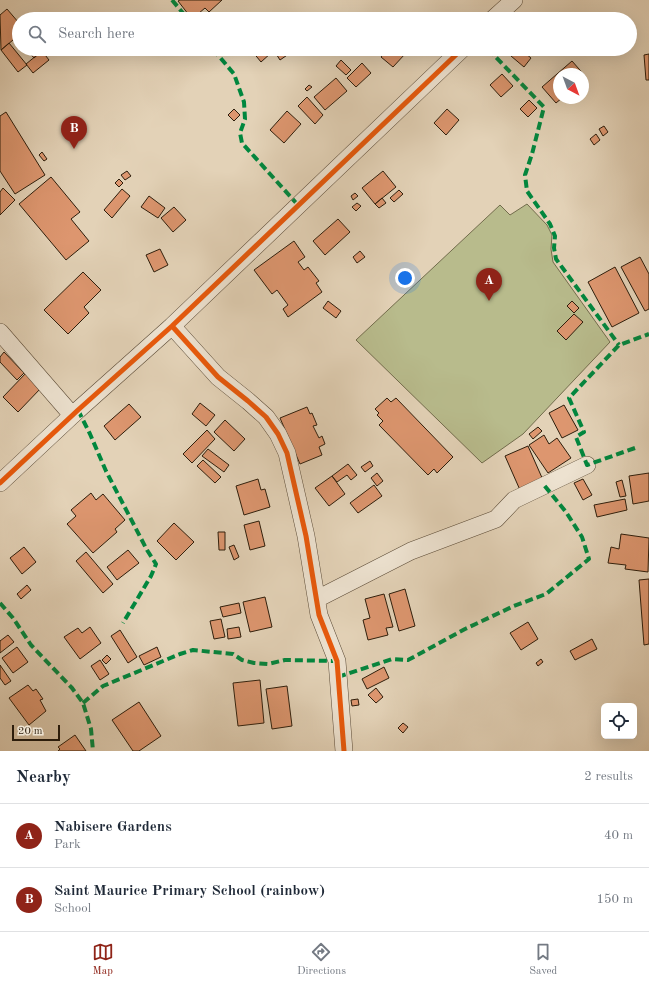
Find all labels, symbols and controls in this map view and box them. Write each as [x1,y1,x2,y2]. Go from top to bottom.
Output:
search box [12,12,637,56]
icon: search [26,23,48,45]
text: Search here [58,27,135,42]
north arrow [553,68,589,104]
pin: B [61,116,87,149]
your location [395,268,415,288]
pin: A [476,268,502,301]
map controls [601,703,637,739]
button: locate [601,703,637,739]
scale bar [12,723,60,742]
text: 20 m [18,726,43,737]
text: Nearby [16,769,71,786]
text: 2 results [584,770,633,783]
text: Nabisere Gardens [54,820,172,835]
text: A [24,829,34,842]
text: 40 m [604,829,633,842]
text: Park [54,838,81,851]
text: Saint Maurice Primary School (rainbow) [54,884,325,899]
text: B [24,893,34,906]
text: 150 m [596,893,633,906]
text: School [54,902,91,915]
tab: Map [92,941,114,979]
tab: Directions [297,941,346,979]
tab: Saved [529,941,557,979]

